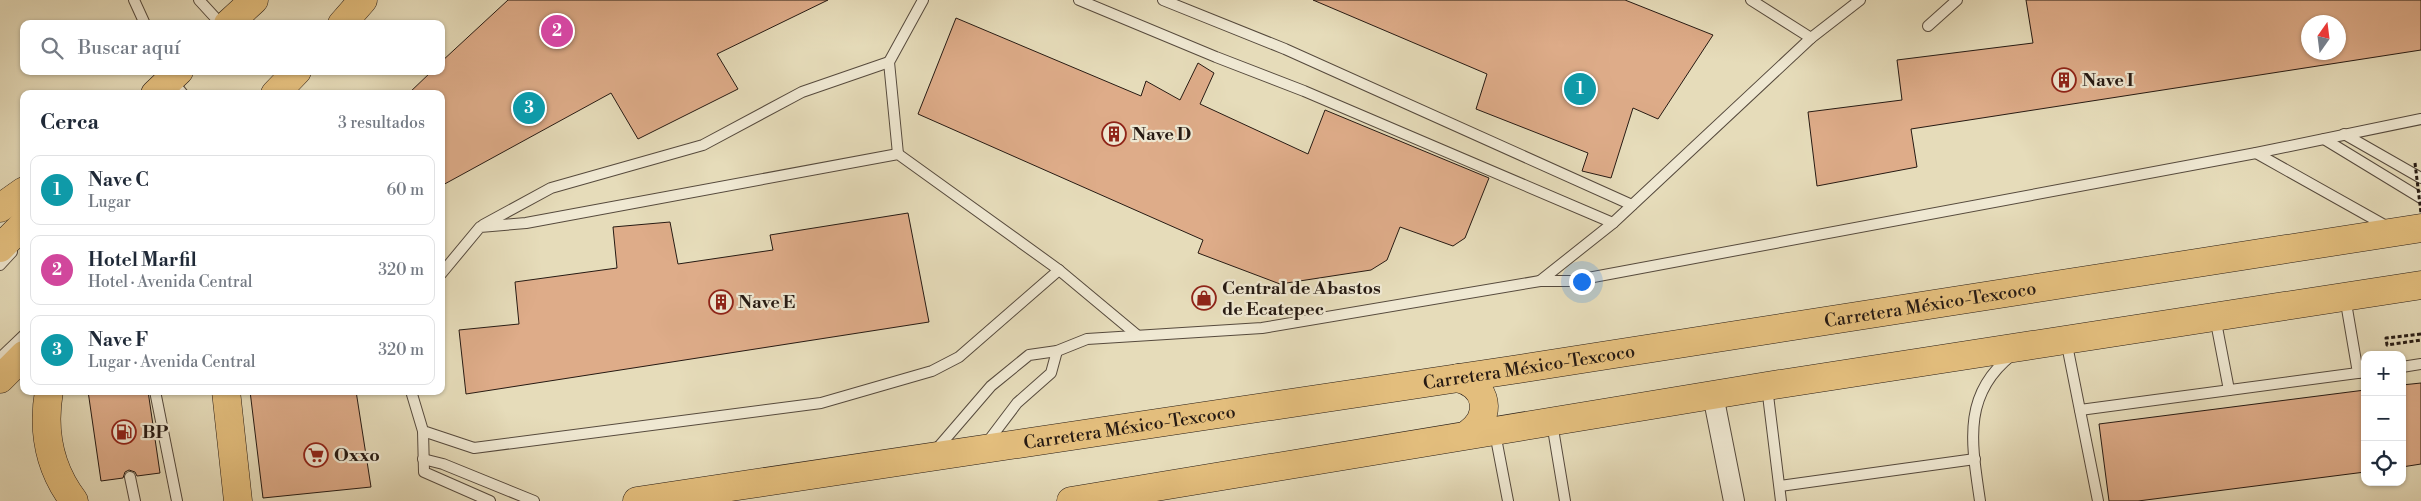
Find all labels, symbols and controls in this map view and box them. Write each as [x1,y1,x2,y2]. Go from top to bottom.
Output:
pin: 2 [541,12,573,50]
north arrow [2301,15,2346,60]
search box [20,20,445,75]
icon: search [38,34,66,62]
text: Buscar aquí [78,36,180,60]
building icon: Nave I [2051,67,2077,93]
place label: Nave I [2082,69,2134,92]
pin: 1 [1564,70,1596,108]
pin: 3 [513,89,545,127]
text: Cerca [40,110,99,136]
text: 3 resultados [338,113,425,133]
building icon: Nave D [1101,121,1127,147]
place label: Nave D [1132,123,1191,146]
text: Nave C [88,168,149,192]
text: 1 [53,180,61,200]
text: 60 m [386,180,424,200]
text: Lugar [88,192,131,212]
text: Hotel Marfil [88,248,197,272]
text: 2 [52,260,62,280]
text: 320 m [378,260,424,280]
your location [1569,269,1595,295]
text: Hotel · Avenida Central [88,272,253,292]
place label: Central de Abastos de Ecatepec [1222,277,1381,321]
street label: Carretera México-Texcoco [1823,277,2038,333]
shop icon: Central de Abastos de Ecatepec [1191,285,1217,311]
building icon: Nave E [708,289,734,315]
place label: Nave E [738,291,795,314]
text: Nave F [88,328,149,352]
street label: Carretera México-Texcoco [1421,339,1637,395]
text: 3 [52,340,62,360]
text: 320 m [378,340,424,360]
map controls [2361,351,2406,486]
button: + [2361,351,2406,396]
text: Lugar · Avenida Central [88,352,256,372]
button: − [2361,396,2406,441]
street label: Carretera México-Texcoco [1022,400,1237,455]
fuel station icon: BP [111,419,137,445]
place label: BP [142,421,169,444]
button: locate [2361,441,2406,486]
supermarket icon: Oxxo [303,442,329,468]
place label: Oxxo [334,444,380,467]

